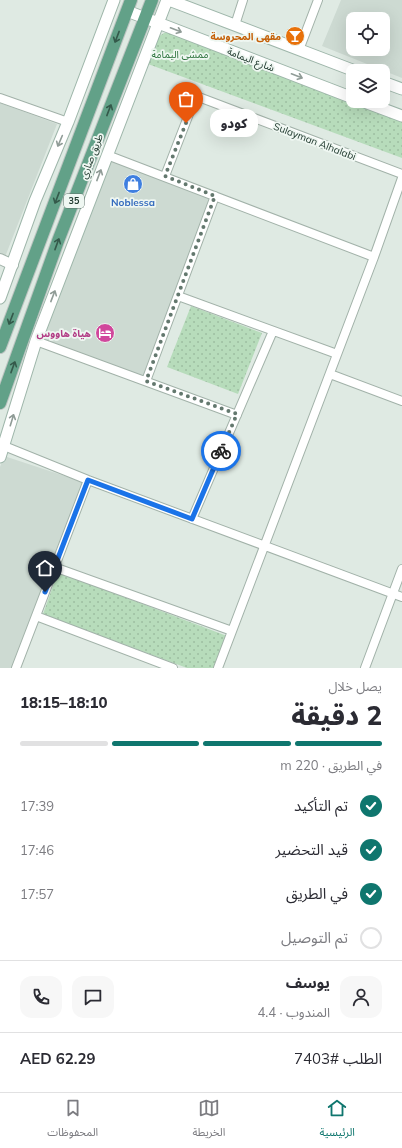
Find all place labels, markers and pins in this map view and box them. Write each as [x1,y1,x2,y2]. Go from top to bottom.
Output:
bar icon: مقهى المحروسة [284,25,306,47]
place label: مقهى المحروسة [210,30,281,43]
pin [169,82,203,123]
callout: كودو [210,109,258,137]
shop icon: Noblessa [122,173,144,195]
place label: Noblessa [111,196,155,209]
hotel icon: هياة هاووس [94,322,116,344]
place label: هياة هاووس [37,327,92,340]
pin [28,551,62,592]

